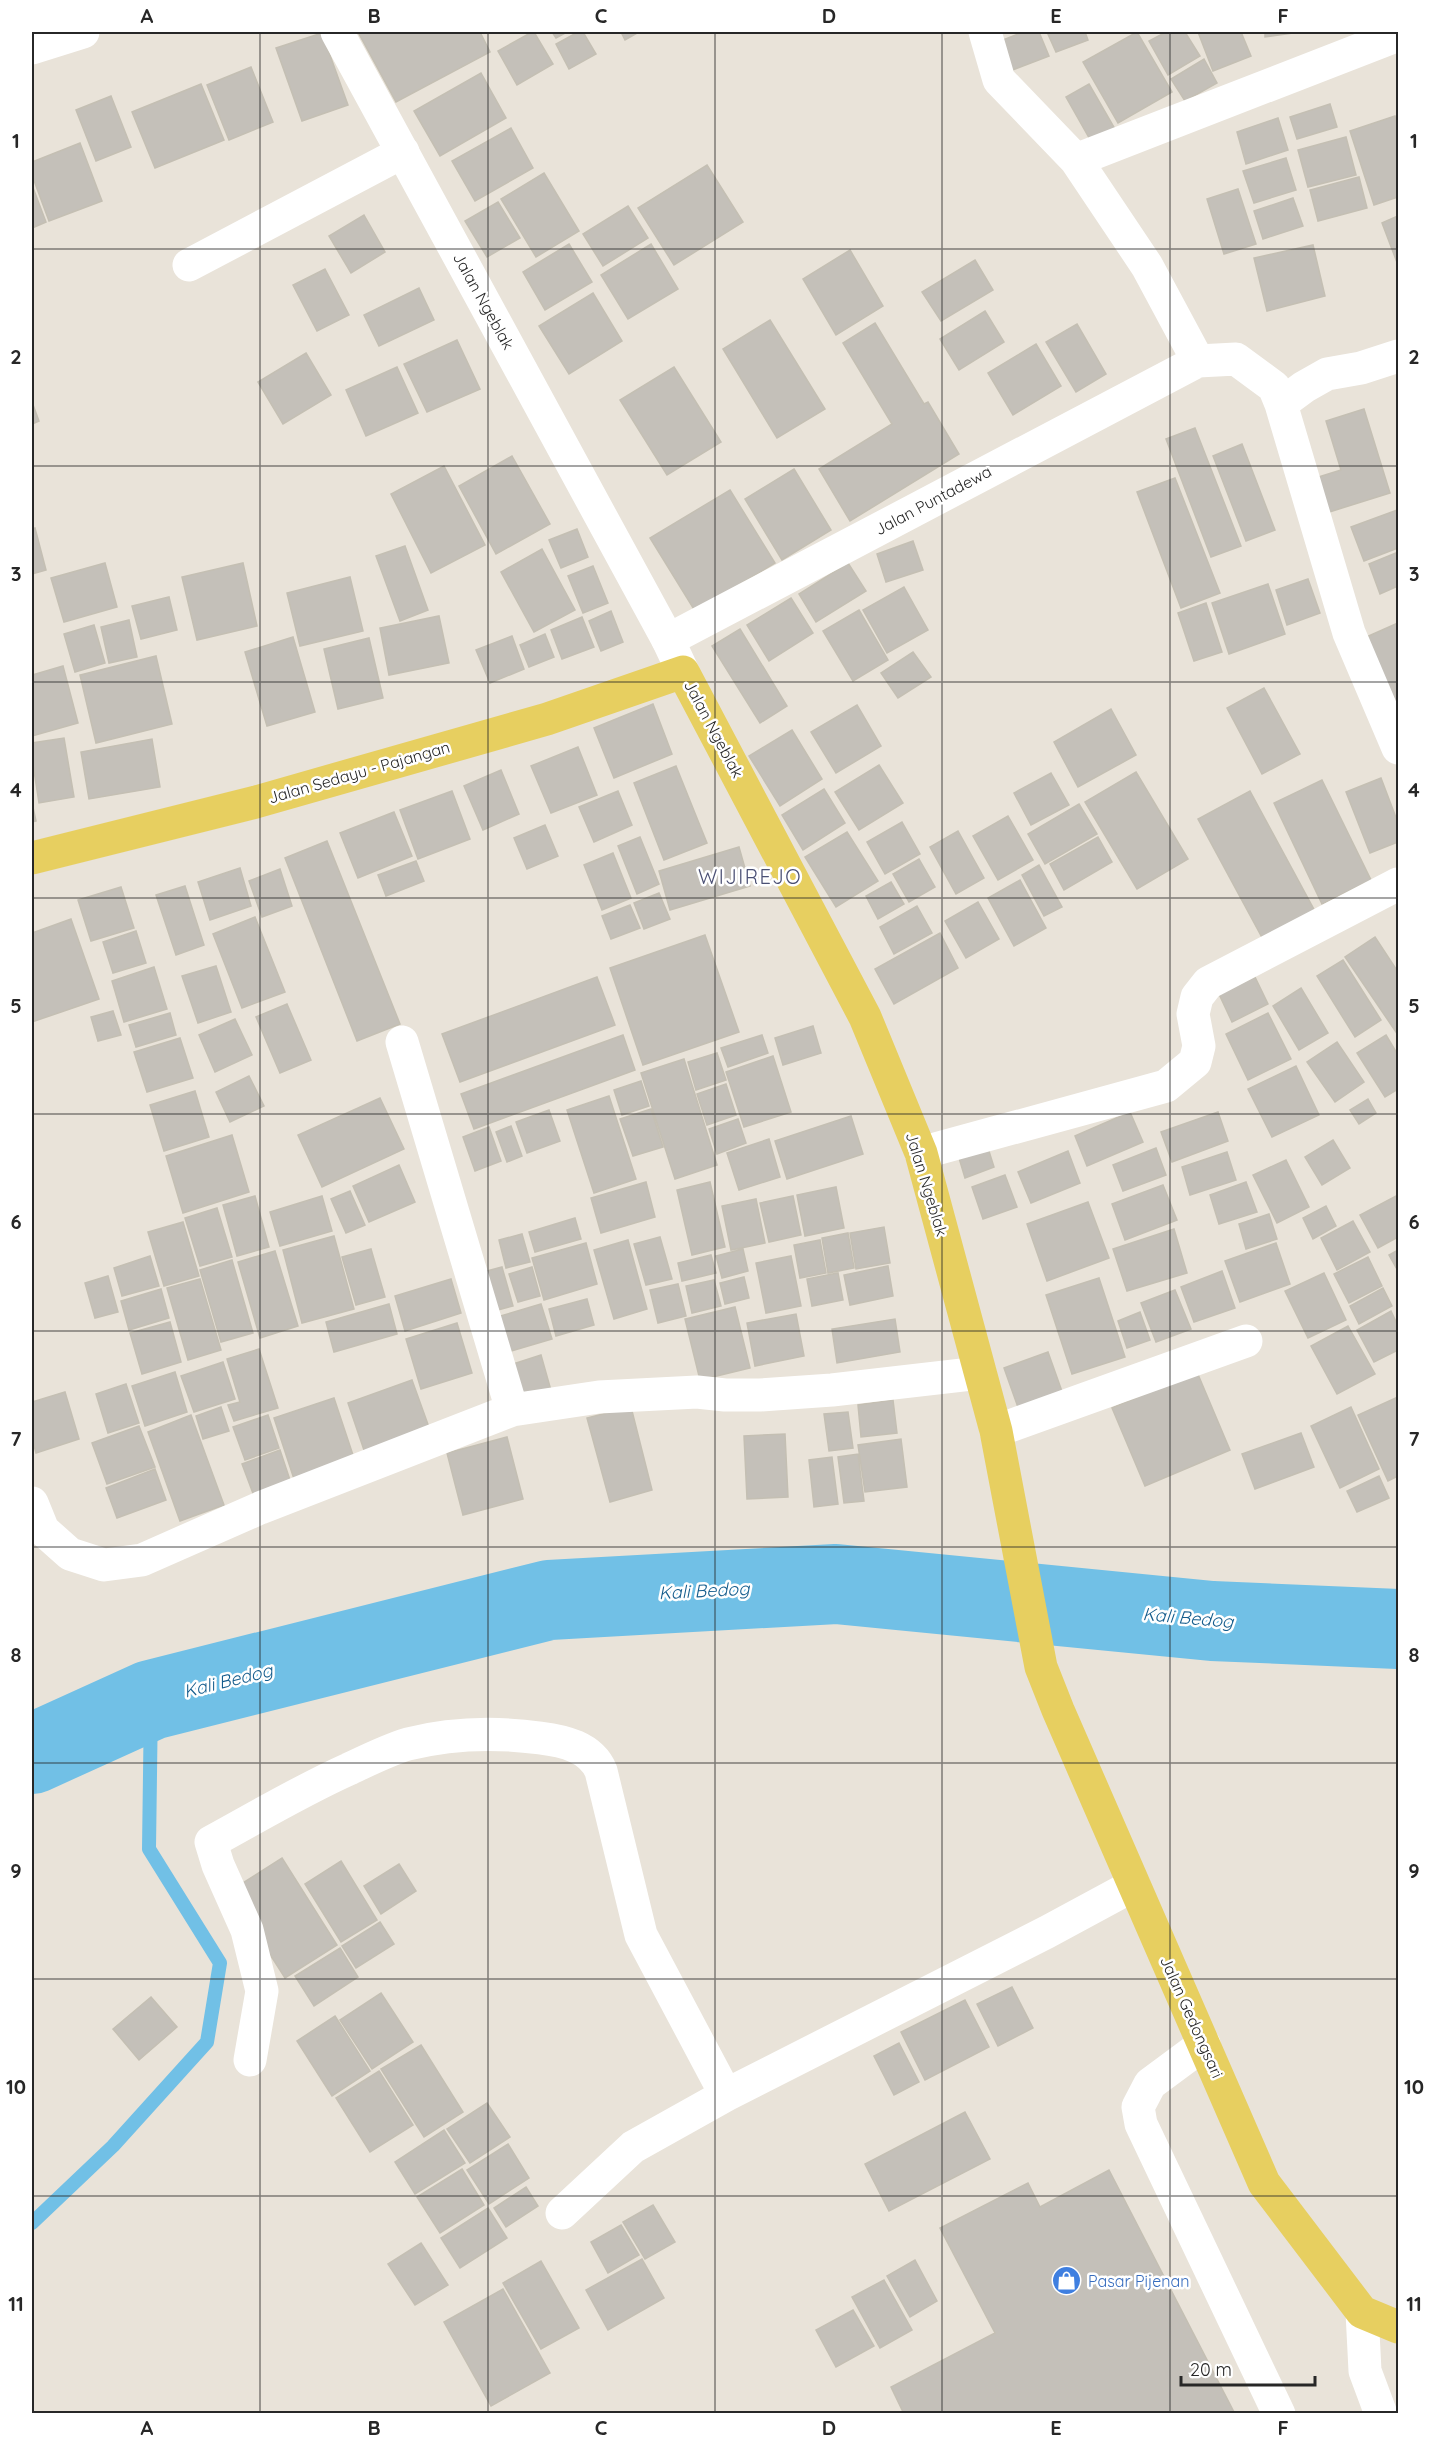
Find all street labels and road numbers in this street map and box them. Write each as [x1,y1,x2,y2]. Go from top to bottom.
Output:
street label: Jalan Ngeblak [449,249,519,353]
street label: Jalan Puntadewa [871,461,995,539]
street label: Jalan Ngeblak [680,677,748,781]
street label: Jalan Sedayu - Pajangan [266,737,452,807]
street label: Jalan Ngeblak [902,1130,952,1238]
street label: Jalan Gedongsari [1156,1953,1228,2081]

